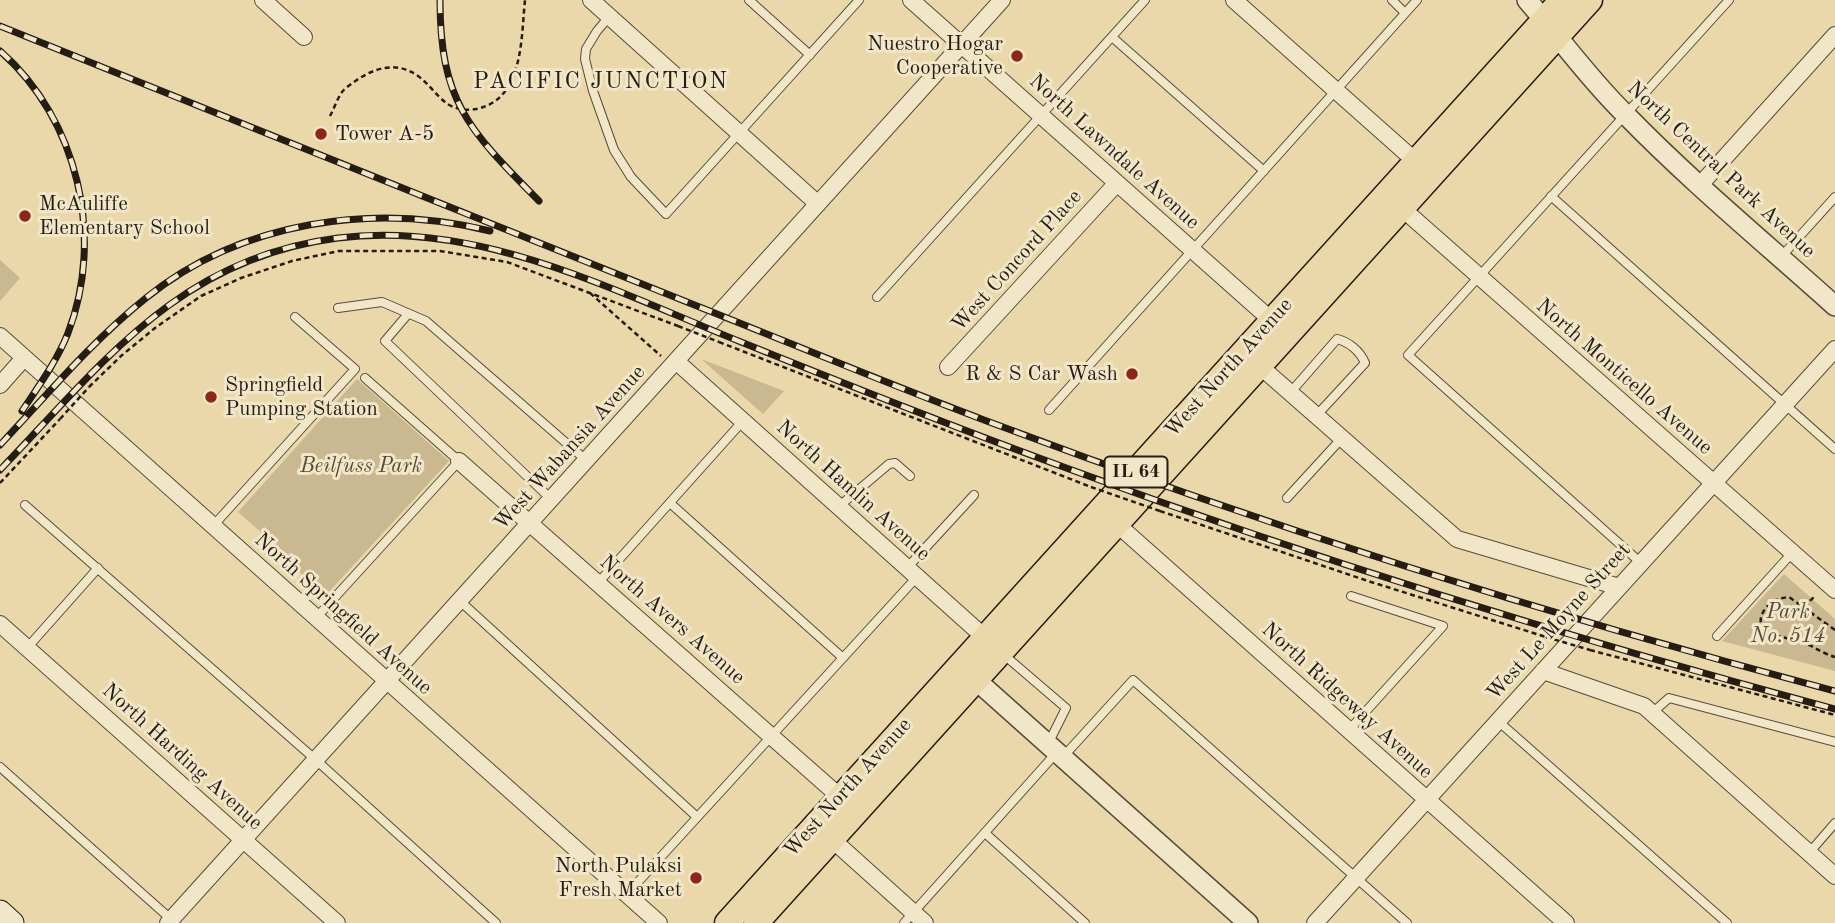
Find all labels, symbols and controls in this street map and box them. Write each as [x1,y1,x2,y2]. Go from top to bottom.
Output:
place label: Nuestro Hogar Cooperative [867,31,1003,81]
marker: Nuestro Hogar Cooperative [1009,48,1025,64]
district label: PACIFIC JUNCTION [475,68,727,96]
street label: North Lawndale Avenue [1024,69,1204,235]
street label: North Central Park Avenue [1621,76,1821,264]
place label: Tower A-5 [335,121,434,147]
marker: Tower A-5 [313,126,329,142]
street label: West Concord Place [947,185,1087,337]
place label: McAuliffe Elementary School [39,191,210,241]
marker: McAuliffe Elementary School [17,208,33,224]
street label: West North Avenue [1160,293,1298,443]
street label: North Monticello Avenue [1531,294,1717,460]
street label: West Wabansia Avenue [489,360,651,536]
place label: R & S Car Wash [965,361,1118,387]
marker: R & S Car Wash [1124,366,1140,382]
place label: Springfield Pumping Station [225,372,378,422]
marker: Springfield Pumping Station [203,389,219,405]
street label: North Hamlin Avenue [771,415,935,567]
park label: Beilfuss Park [300,453,422,479]
road number: IL 64 [1104,457,1168,488]
street label: North Springfield Avenue [249,527,437,701]
street label: West Le Moyne Street [1481,538,1637,706]
street label: North Avers Avenue [594,550,750,690]
park label: Park No. 514 [1751,599,1825,649]
street label: North Ridgeway Avenue [1256,617,1438,785]
street label: North Harding Avenue [97,678,267,836]
street label: West North Avenue [779,713,917,863]
place label: North Pulaksi Fresh Market [555,853,682,903]
marker: North Pulaksi Fresh Market [688,870,704,886]

